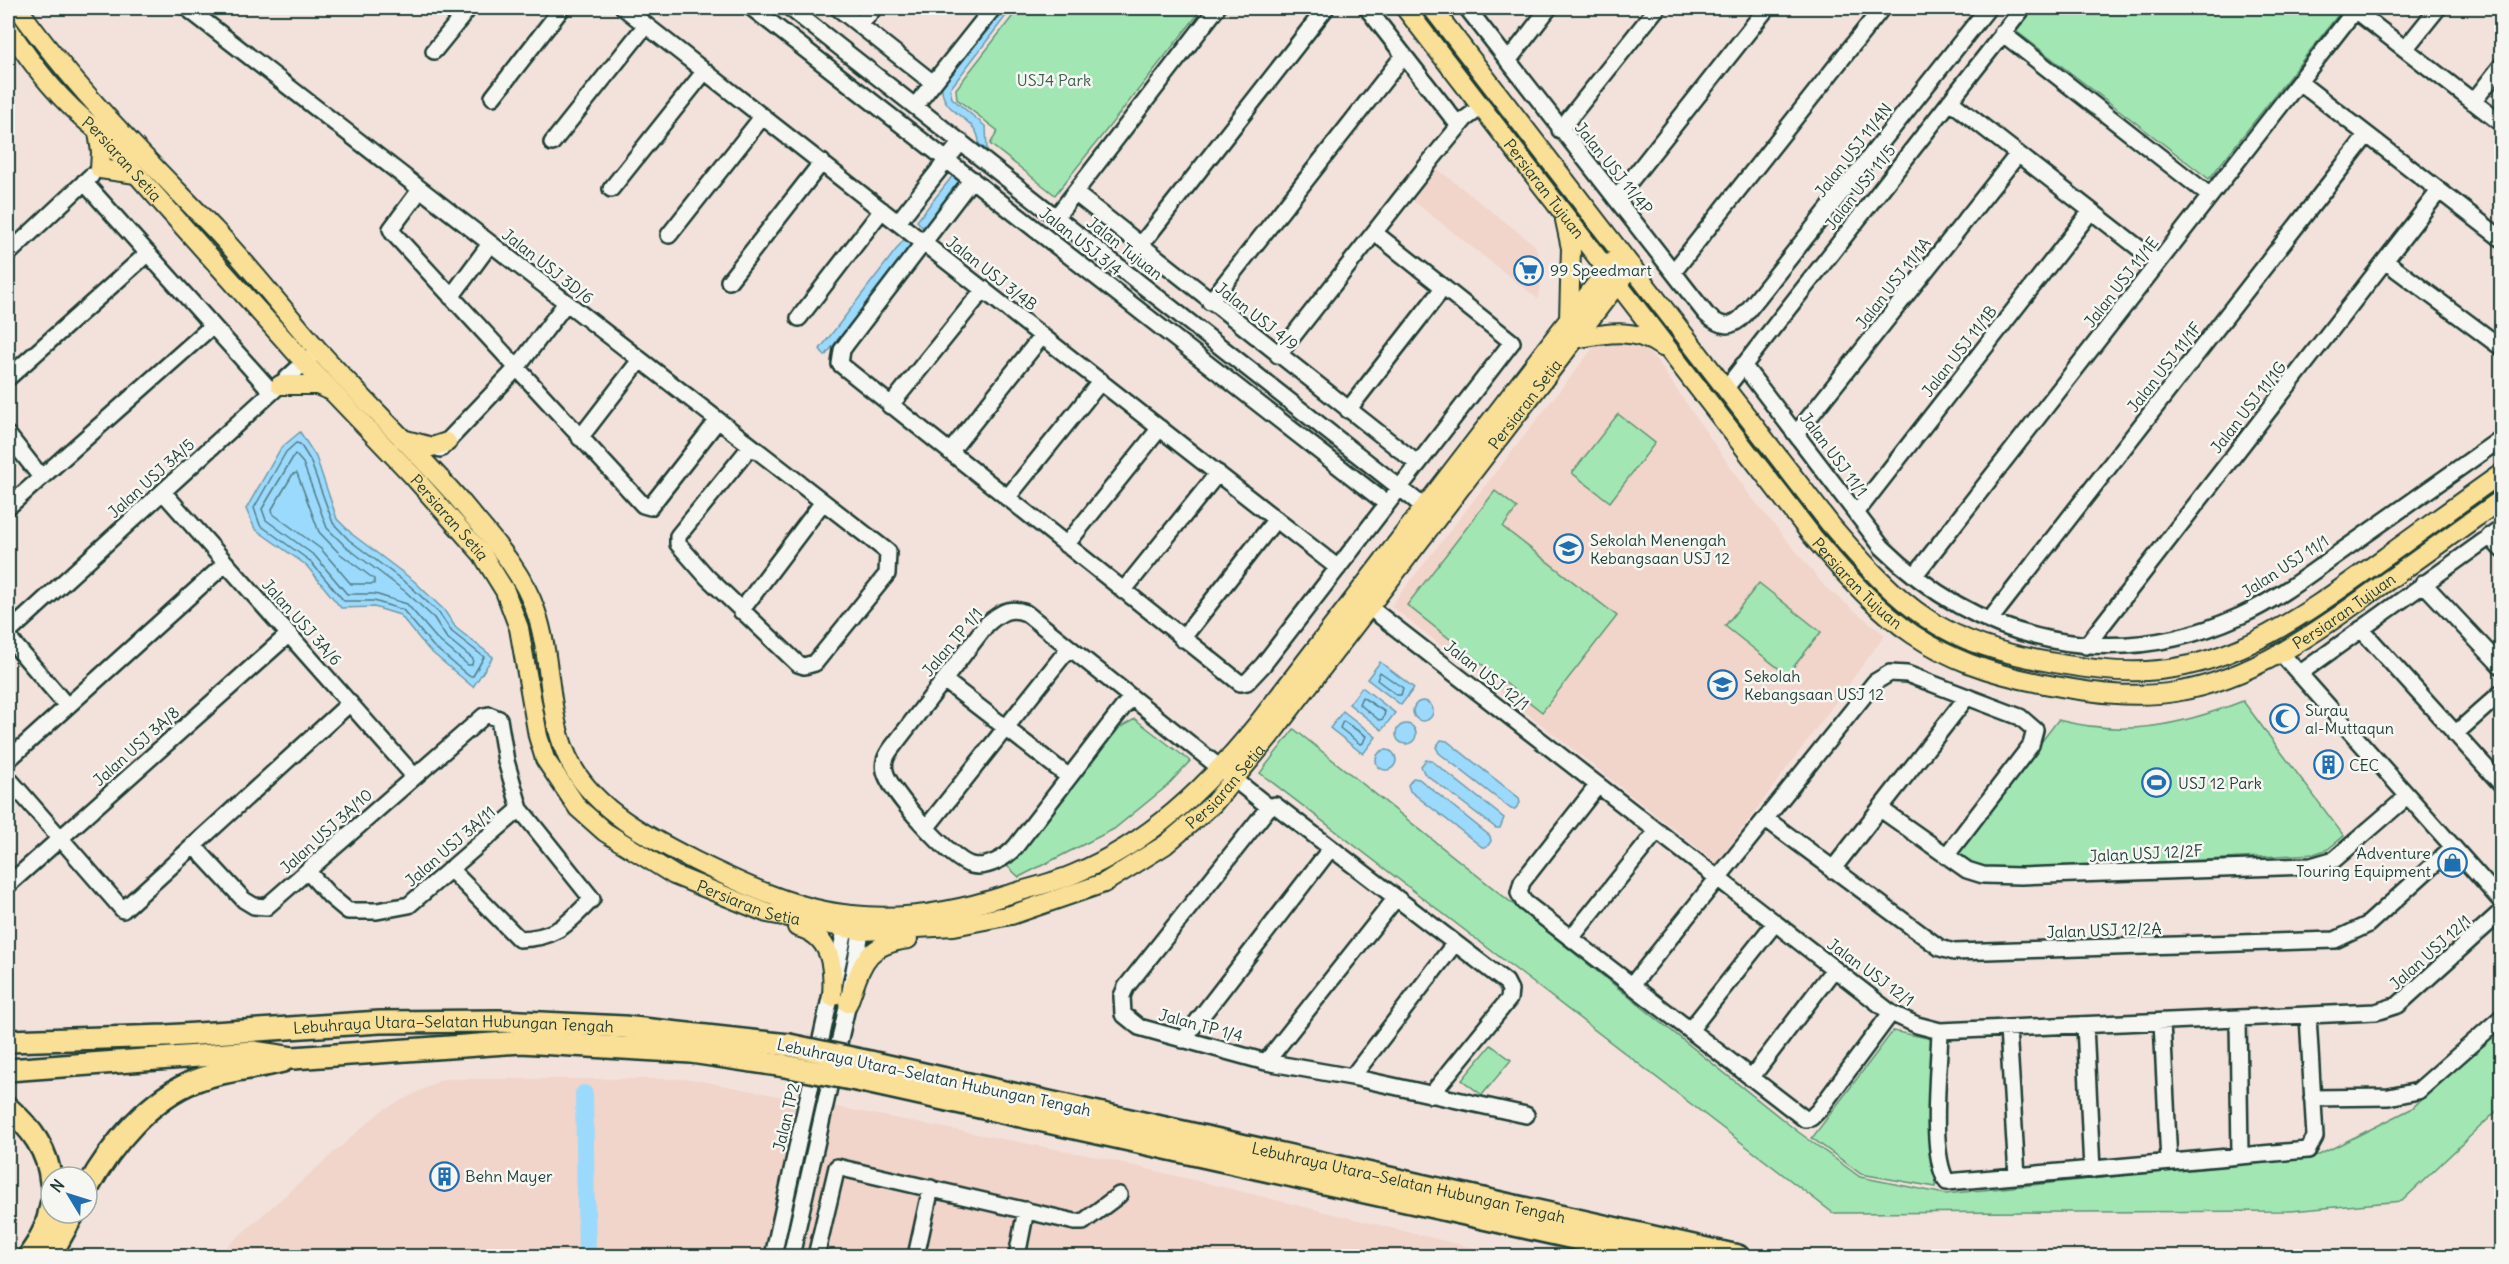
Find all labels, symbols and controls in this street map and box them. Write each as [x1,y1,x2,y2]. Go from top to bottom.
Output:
park label: USJ4 Park [1017,70,1091,90]
street label: Jalan USJ 11/4N [1810,99,1896,201]
street label: Persiaran Setia [78,112,166,205]
street label: Jalan USJ 11/4P [1571,118,1657,218]
street label: Persiaran Tujuan [1499,135,1589,242]
street label: Jalan USJ 11/5 [1820,140,1900,234]
street label: Jalan USJ 3/4 [1036,203,1126,279]
street label: Jalan Tujuan [1083,212,1167,284]
street label: Jalan USJ 3D/6 [498,224,598,308]
street label: Jalan USJ 3/4B [943,231,1041,315]
street label: Jalan USJ 11/1A [1851,233,1935,333]
street label: Jalan USJ 11/1E [2079,233,2163,331]
supermarket icon: 99 Speedmart [1513,254,1545,286]
place label: 99 Speedmart [1550,260,1653,280]
street label: Jalan USJ 4/9 [1212,278,1302,354]
street label: Jalan USJ 11/1B [1917,301,2001,401]
street label: Jalan USJ 11/1F [2123,318,2205,416]
street label: Persiaran Setia [1484,355,1566,453]
street label: Jalan USJ 11/1G [2206,357,2290,457]
street label: Jalan USJ 11/1 [1796,408,1872,500]
street label: Jalan USJ 3A/5 [104,434,198,522]
street label: Persiaran Setia [406,470,493,564]
place label: Sekolah Menengah Kebangsaan USJ 12 [1590,530,1730,568]
street label: Jalan USJ 11/1 [2238,530,2332,602]
school or university icon: Sekolah Menengah Kebangsaan USJ 12 [1553,533,1585,565]
street label: Persiaran Tujuan [1808,533,1906,633]
street label: Persiaran Tujuan [2289,569,2399,654]
street label: Jalan USJ 3A/6 [258,575,346,669]
street label: Jalan TP 1/1 [918,604,986,680]
street label: Jalan USJ 12/1 [1441,636,1533,714]
place label: Sekolah Kebangsaan USJ 12 [1744,666,1884,704]
school or university icon: Sekolah Kebangsaan USJ 12 [1707,669,1739,701]
place label: Surau al-Muttaqun [2305,700,2394,738]
street label: Jalan USJ 3A/8 [89,702,183,790]
mosque icon: Surau al-Muttaqun [2268,703,2300,735]
street label: Persiaran Setia [1181,740,1269,833]
building icon: CEC [2312,749,2344,781]
place label: CEC [2349,755,2379,775]
sports icon: USJ 12 Park [2141,767,2173,799]
place label: USJ 12 Park [2178,773,2262,793]
street label: Jalan USJ 3A/10 [276,784,376,878]
street label: Jalan USJ 3A/11 [401,801,499,891]
street label: Jalan USJ 12/2F [2089,840,2203,866]
place label: Adventure Touring Equipment [2296,843,2432,881]
shop icon: Adventure Touring Equipment [2436,846,2468,878]
street label: Persiaran Setia [694,875,802,929]
street label: Jalan USJ 12/1 [2385,910,2475,994]
street label: Jalan USJ 12/2A [2046,918,2162,942]
street label: Jalan USJ 12/1 [1824,934,1918,1010]
street label: Jalan TP 1/4 [1157,1004,1245,1046]
street label: Lebuhraya Utara–Selatan Hubungan Tengah [293,1011,614,1038]
street label: Lebuhraya Utara–Selatan Hubungan Tengah [775,1034,1093,1120]
street label: Jalan TP2 [768,1081,804,1153]
street label: Lebuhraya Utara–Selatan Hubungan Tengah [1250,1138,1568,1227]
building icon: Behn Mayer [428,1160,460,1192]
north arrow [39,1165,99,1225]
place label: Behn Mayer [465,1166,553,1186]
text: N [46,1175,68,1196]

